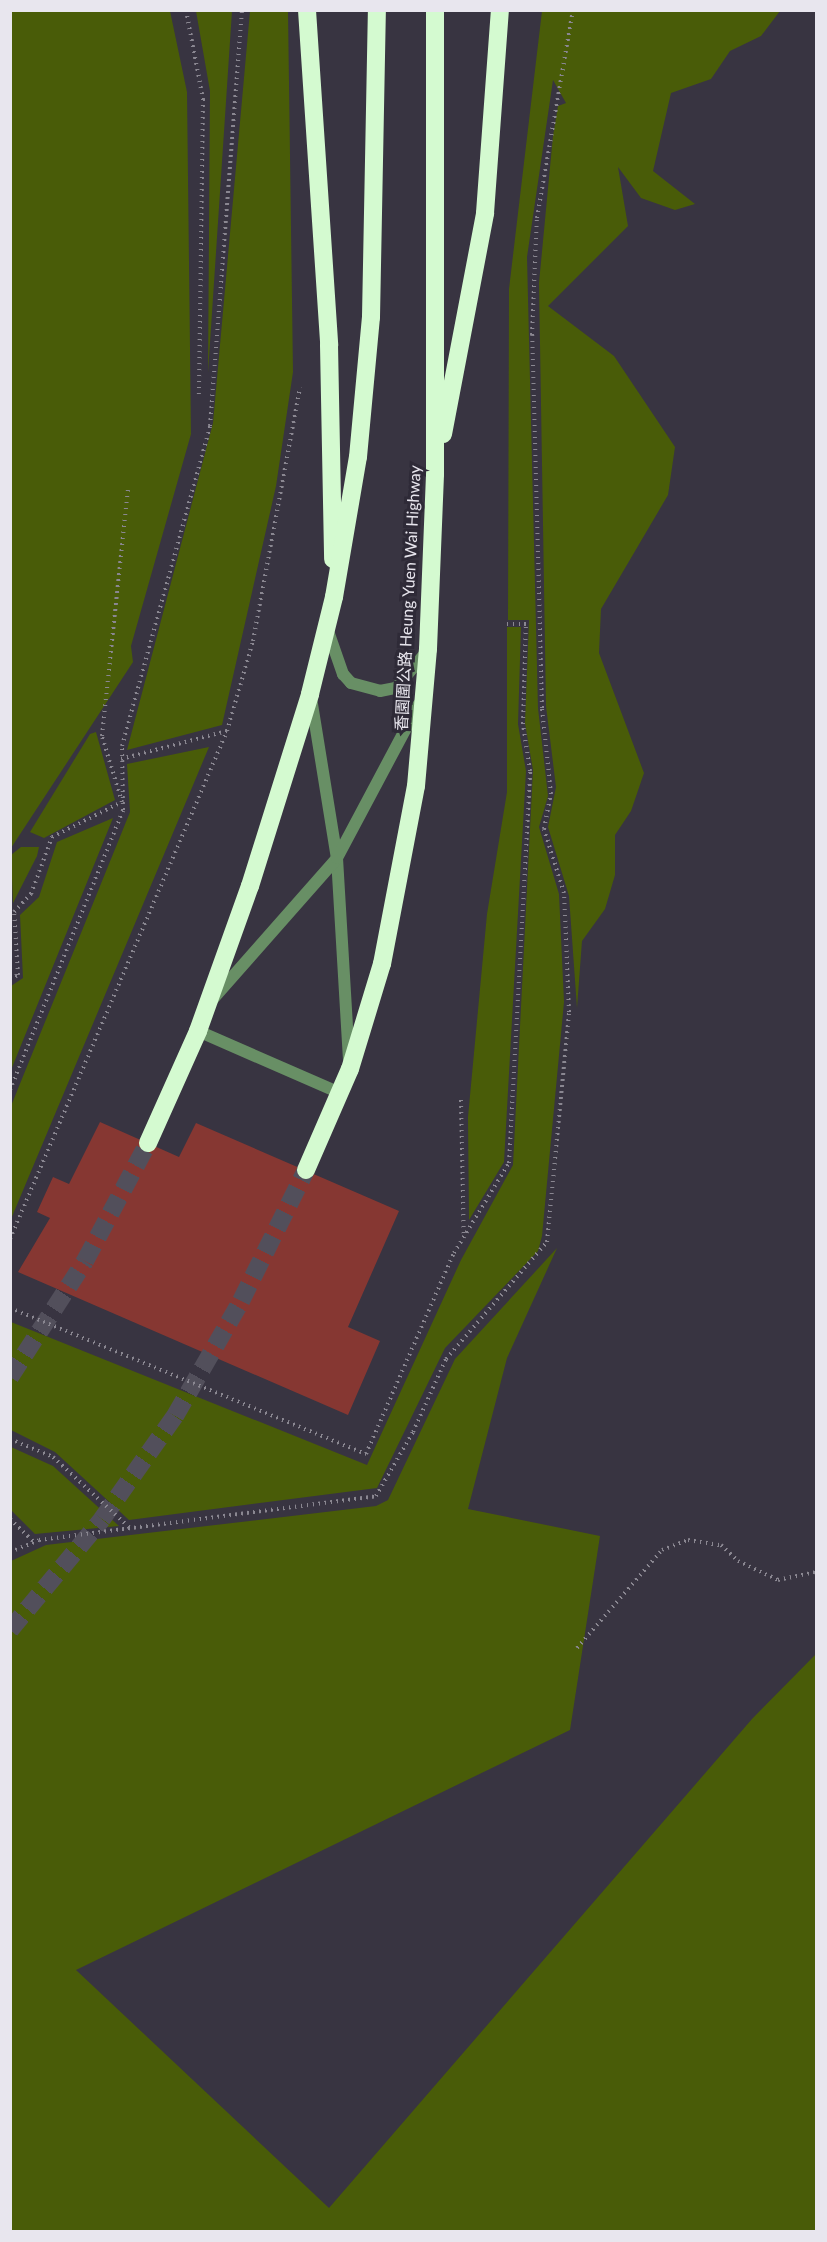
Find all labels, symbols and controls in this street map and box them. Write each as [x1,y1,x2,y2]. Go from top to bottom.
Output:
street label: 香園圍公路 Heung Yuen Wai Highway [391,464,425,732]

